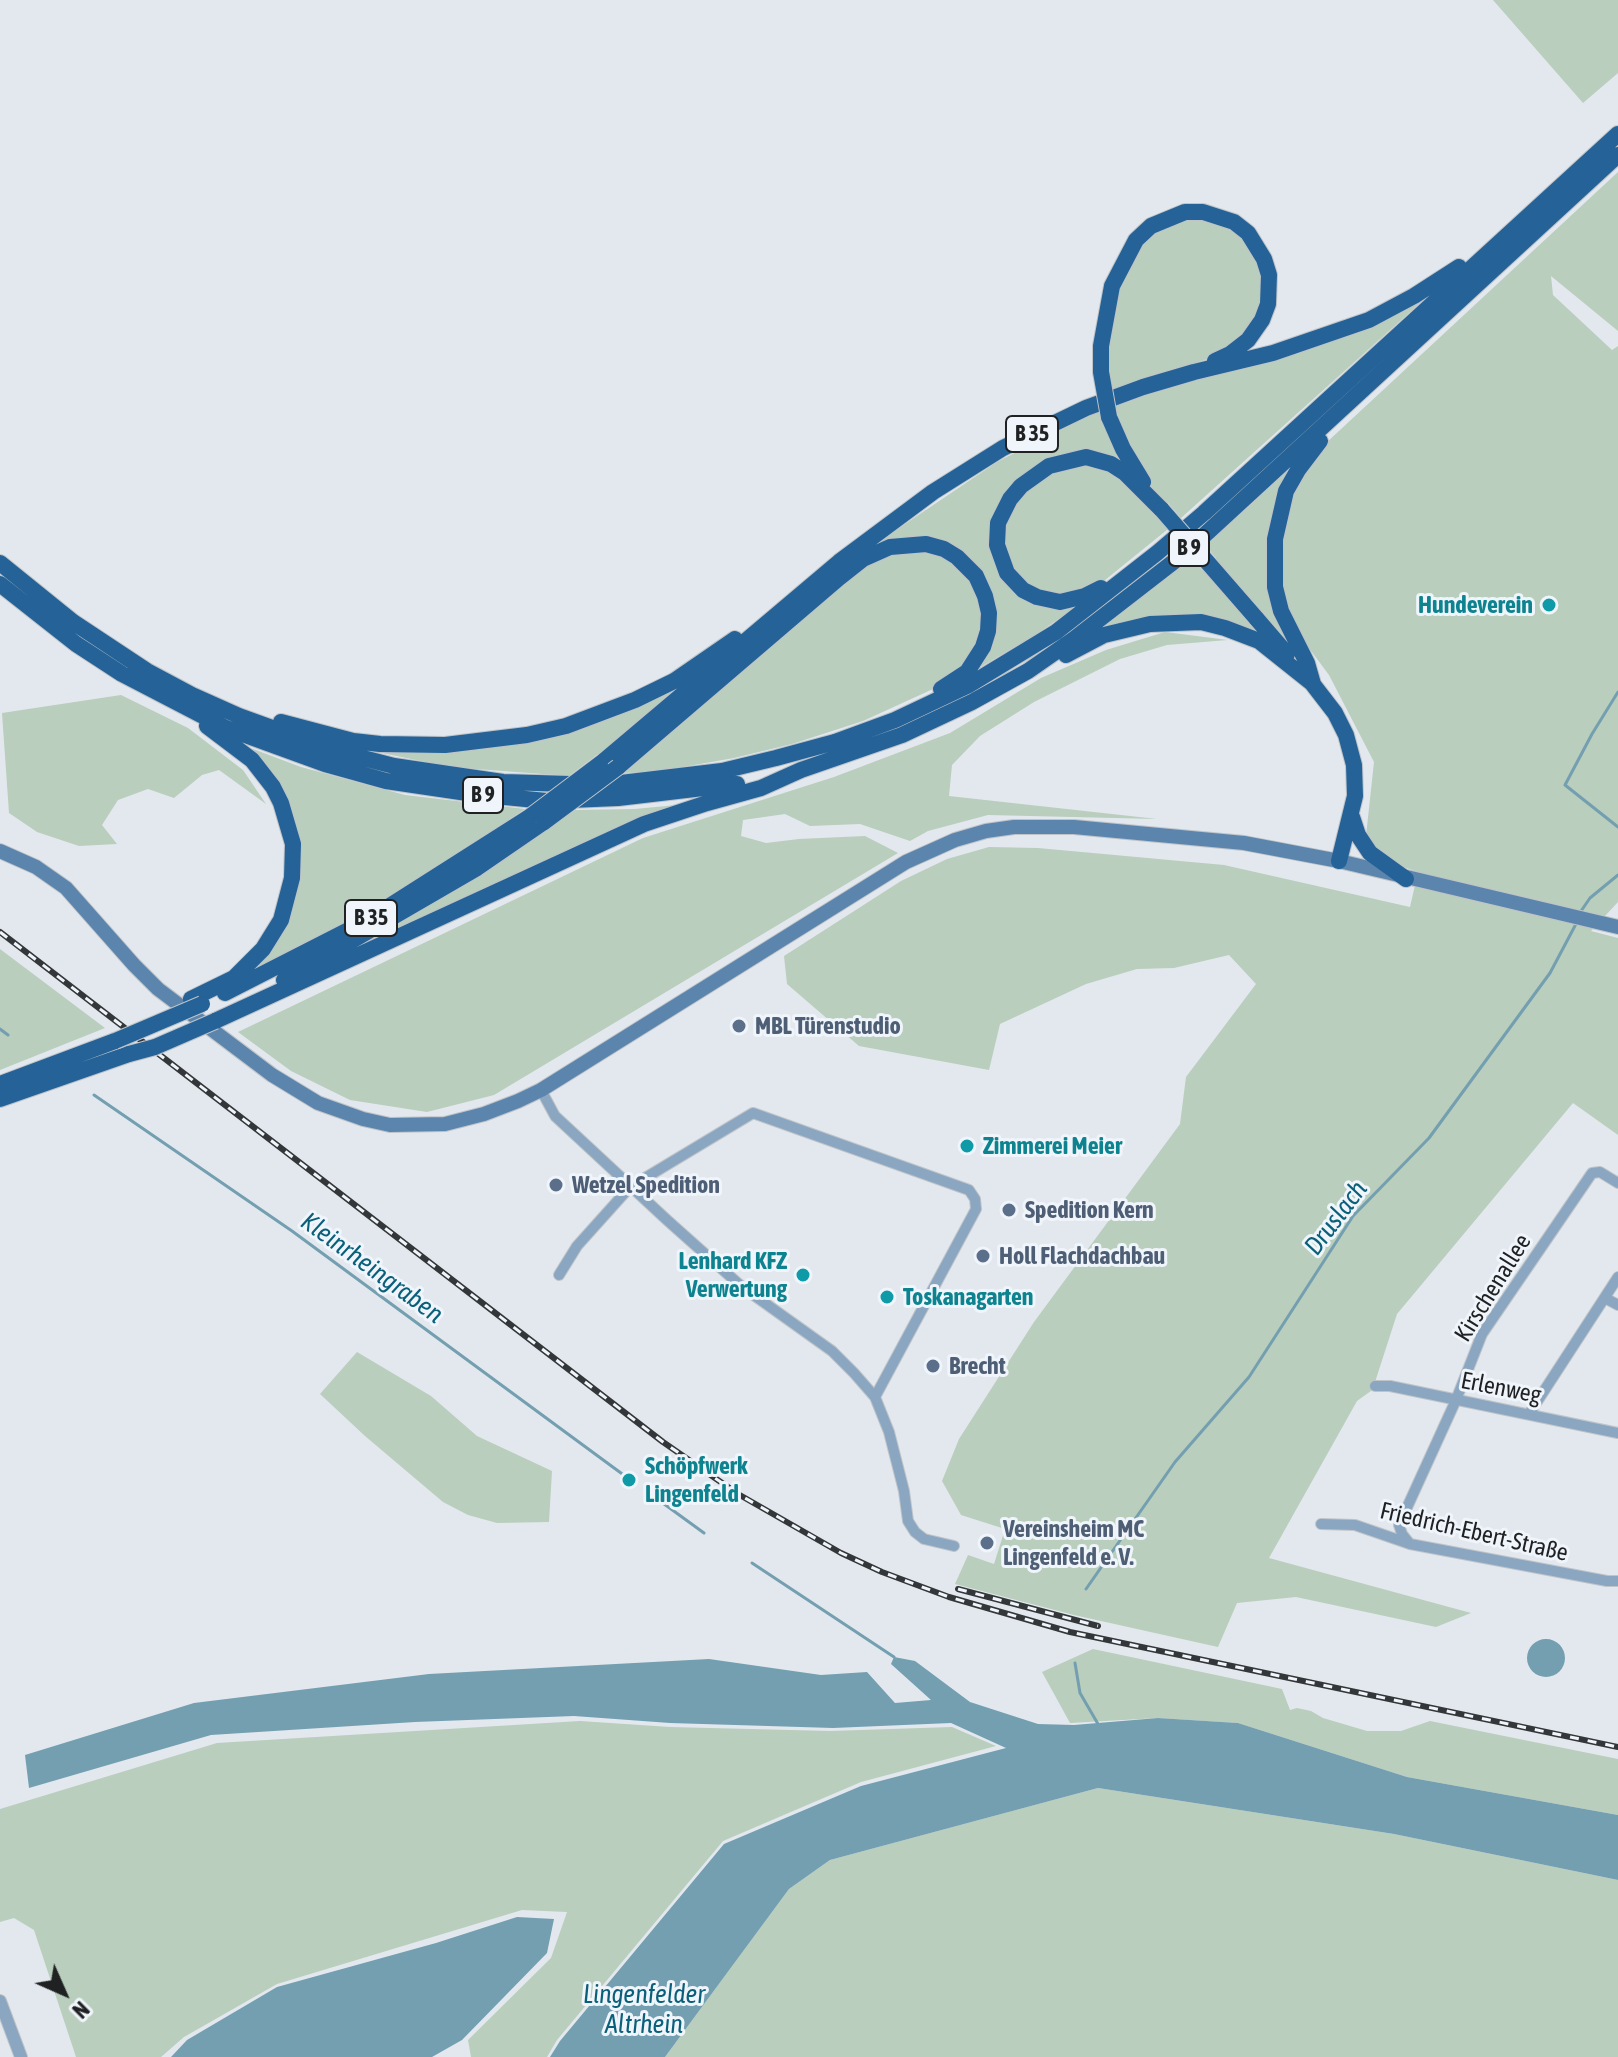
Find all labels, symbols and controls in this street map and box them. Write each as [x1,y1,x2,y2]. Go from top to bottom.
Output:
road number: B 35 [1006,416,1058,452]
road number: B 9 [1169,530,1209,566]
place label: Hundeverein [1418,591,1533,619]
marker: Hundeverein [1540,596,1558,614]
road number: B 9 [463,777,503,813]
road number: B 35 [345,900,397,936]
place label: MBL Türenstudio [755,1012,901,1040]
marker: MBL Türenstudio [730,1017,748,1035]
place label: Zimmerei Meier [983,1132,1122,1160]
marker: Zimmerei Meier [958,1137,976,1155]
place label: Wetzel Spedition [572,1171,720,1199]
water label: Druslach [1298,1175,1374,1261]
marker: Wetzel Spedition [547,1176,565,1194]
place label: Spedition Kern [1025,1196,1154,1224]
marker: Spedition Kern [1000,1201,1018,1219]
water label: Kleinrheingraben [295,1206,449,1330]
street label: Kirschenallee [1449,1229,1537,1347]
place label: Holl Flachdachbau [999,1242,1165,1270]
place label: Lenhard KFZ Verwertung [678,1247,787,1303]
marker: Holl Flachdachbau [974,1247,992,1265]
marker: Lenhard KFZ Verwertung [794,1266,812,1284]
place label: Toskanagarten [903,1283,1033,1311]
marker: Toskanagarten [878,1288,896,1306]
place label: Brecht [949,1352,1006,1380]
marker: Brecht [924,1357,942,1375]
street label: Erlenweg [1458,1366,1544,1410]
place label: Schöpfwerk Lingenfeld [645,1452,748,1508]
marker: Schöpfwerk Lingenfeld [620,1471,638,1489]
street label: Friedrich-Ebert-Straße [1377,1496,1571,1568]
place label: Vereinsheim MC Lingenfeld e. V. [1003,1515,1144,1571]
marker: Vereinsheim MC Lingenfeld e. V. [978,1534,996,1552]
north arrow [24,1953,104,2033]
water label: Lingenfelder Altrhein [583,1979,705,2040]
text: N [67,1996,95,2024]

